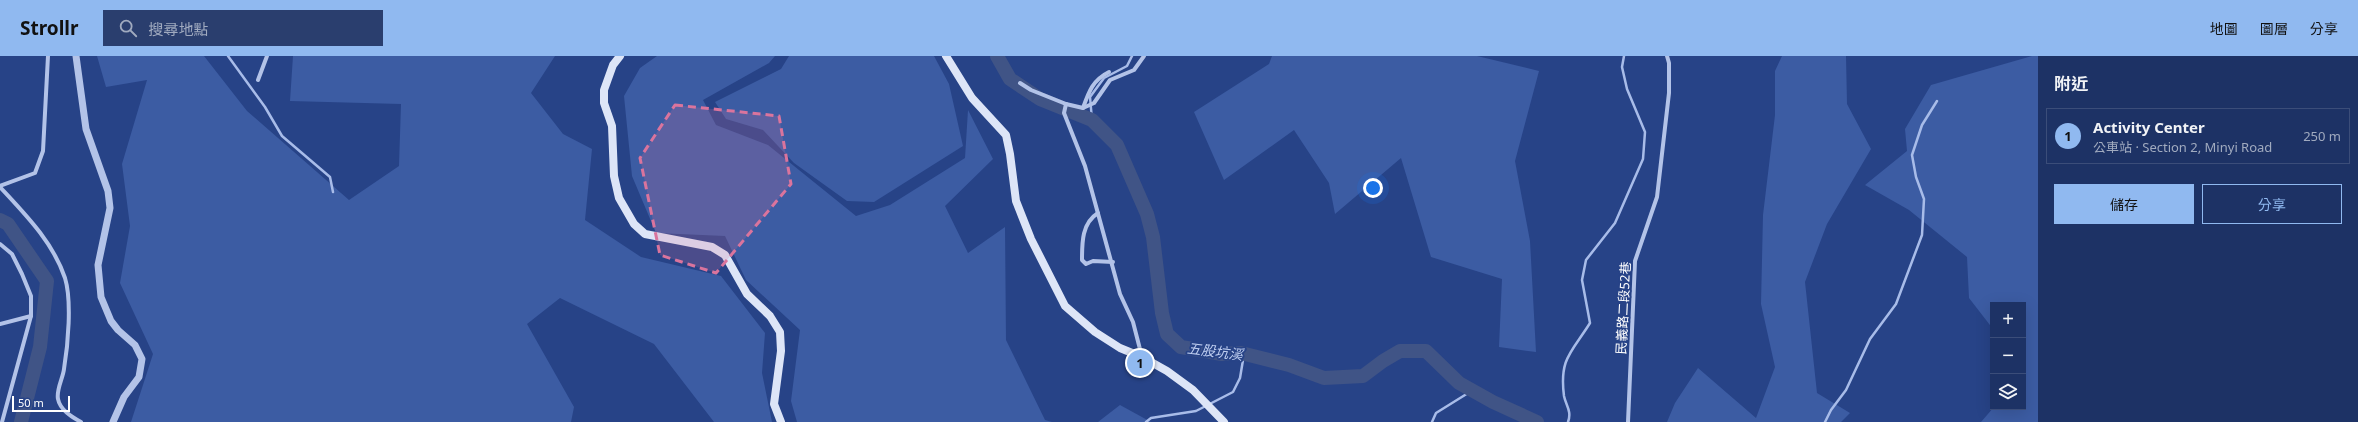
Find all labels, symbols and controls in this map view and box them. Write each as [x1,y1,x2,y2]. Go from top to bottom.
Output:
search box [103,10,383,46]
text: Strollr [20,15,79,41]
icon: search [117,17,139,39]
text: 搜尋地點 [149,19,209,39]
text: 地圖 [2210,19,2238,38]
text: 圖層 [2260,19,2288,38]
text: 分享 [2310,19,2338,38]
text: 附近 [2054,72,2088,95]
text: Activity Center [2093,117,2205,137]
text: 1 [2064,127,2072,145]
text: 250 m [2303,127,2341,145]
text: 公車站 · Section 2, Minyi Road [2093,138,2272,156]
your location [1363,178,1383,198]
button: 儲存 [2054,184,2194,224]
button: 分享 [2202,184,2342,224]
street label: 民義路二段52巷 [1612,261,1634,355]
map controls [1990,302,2026,410]
button: + [1990,302,2026,338]
water label: 五股坑溪 [1186,338,1246,364]
button: − [1990,338,2026,374]
pin: 1 [1127,348,1153,378]
button: layers [1990,374,2026,410]
scale bar [12,394,70,413]
text: 50 m [18,395,44,410]

